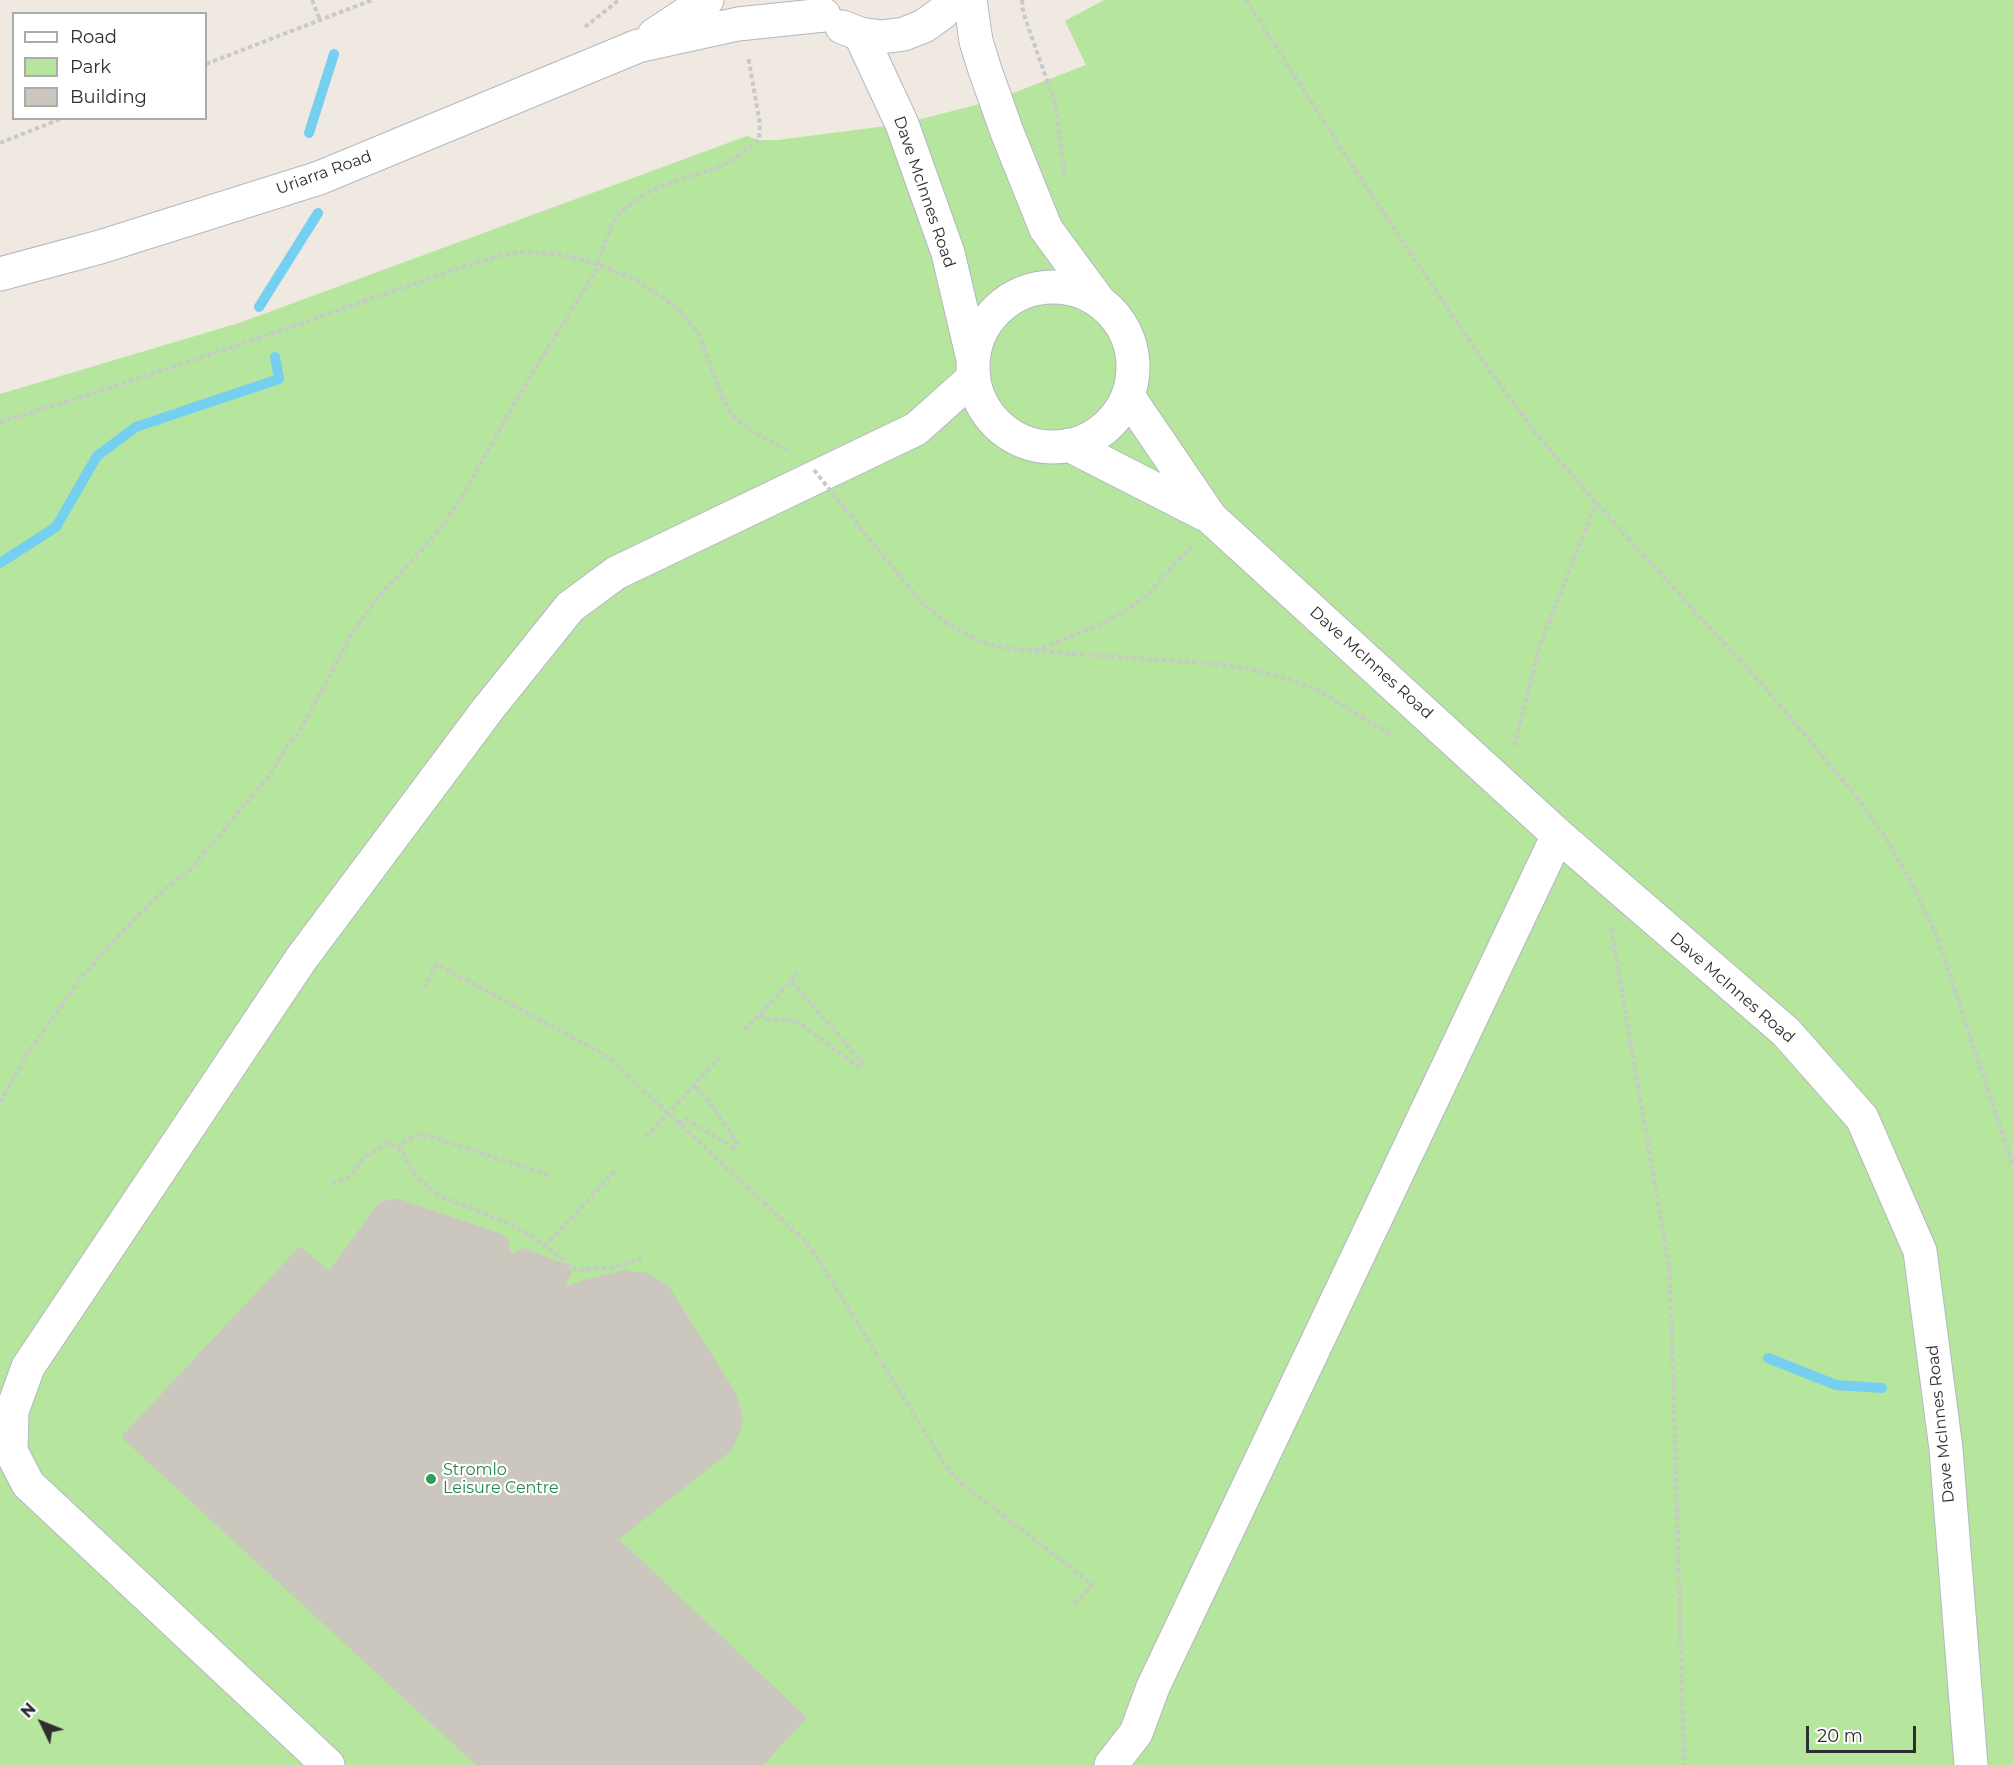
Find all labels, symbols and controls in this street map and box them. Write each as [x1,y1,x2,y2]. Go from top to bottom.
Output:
legend [12,12,207,120]
text: Road [70,26,117,48]
text: Park [70,56,111,78]
text: Building [70,86,147,108]
street label: Dave McInnes Road [889,114,959,270]
street label: Uriarra Road [274,147,374,199]
street label: Dave McInnes Road [1305,603,1437,723]
street label: Dave McInnes Road [1666,929,1798,1047]
street label: Dave McInnes Road [1923,1344,1959,1504]
place label: Stromlo Leisure Centre [443,1460,559,1498]
marker: Stromlo Leisure Centre [424,1472,438,1486]
north arrow [12,1693,72,1753]
text: N [17,1699,40,1722]
scale bar [1809,1714,1918,1752]
text: 20 m [1817,1725,1863,1747]

